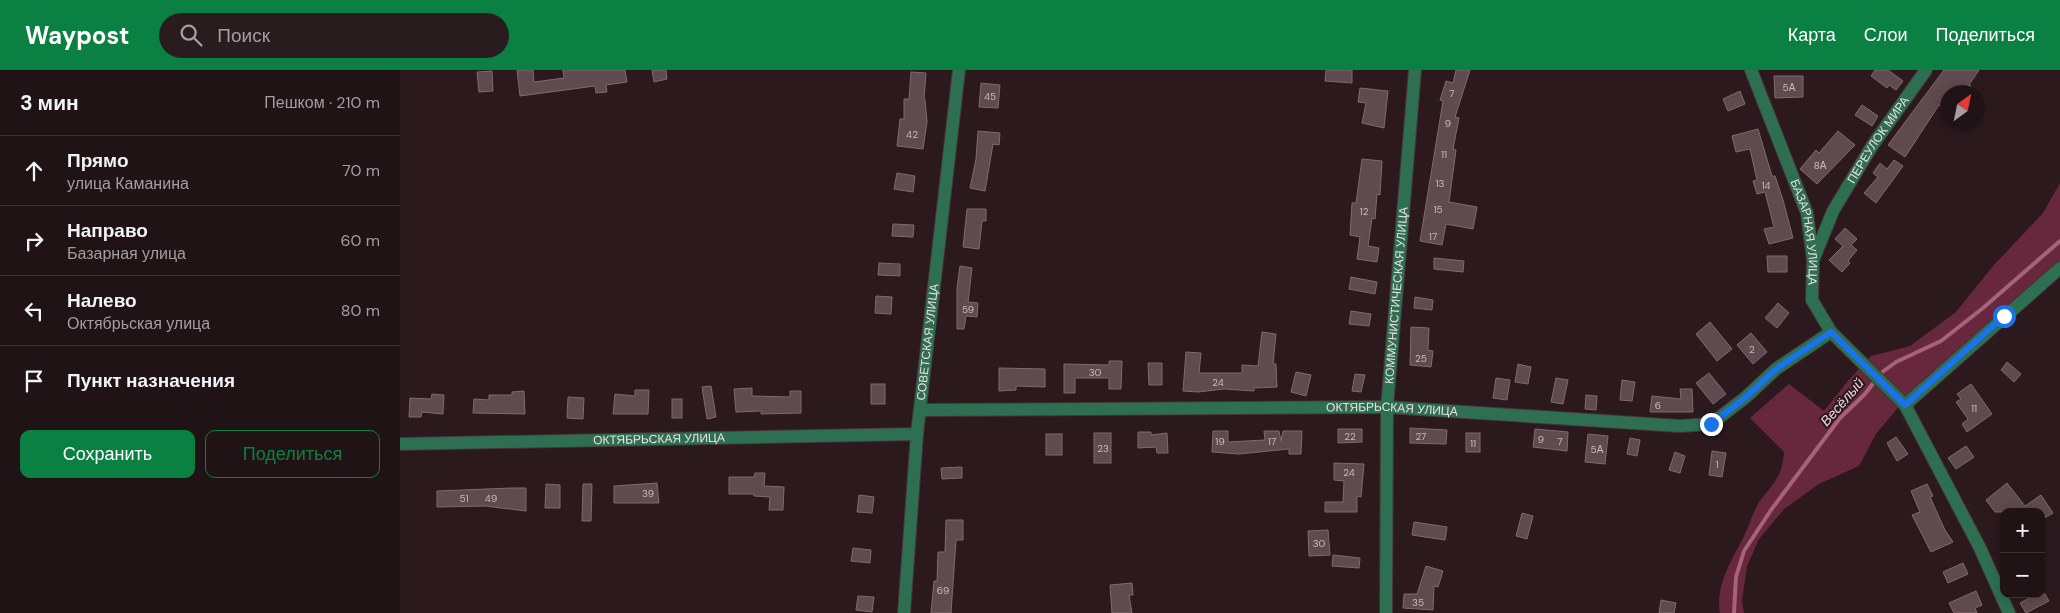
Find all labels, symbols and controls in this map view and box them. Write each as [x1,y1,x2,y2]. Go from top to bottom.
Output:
search box [159,13,509,58]
text: Waypost [25,20,129,51]
icon: search [177,21,205,49]
text: Поиск [217,23,270,48]
text: Карта [1788,23,1836,47]
text: Слои [1864,23,1908,47]
text: Поделиться [1936,23,2035,47]
house number: 5А [1783,81,1796,94]
north arrow [1940,85,1985,130]
house number: 7 [1449,87,1455,100]
text: 3 мин [20,89,79,117]
house number: 45 [984,90,996,103]
text: Пешком · 210 m [264,92,380,113]
street label: ПЕРЕУЛОК МИРА [1843,93,1913,186]
house number: 9 [1445,117,1451,130]
house number: 42 [906,128,918,141]
text: Прямо [67,148,129,173]
house number: 11 [1441,148,1447,161]
icon: ahead [20,157,48,185]
house number: 8А [1814,159,1827,172]
text: 70 m [342,160,380,181]
text: улица Каманина [67,173,189,194]
house number: 13 [1435,177,1445,190]
street label: БАЗАРНАЯ УЛИЦА [1787,177,1821,285]
house number: 14 [1761,179,1771,192]
house number: 15 [1433,203,1443,216]
house number: 12 [1360,205,1369,218]
street label: КОММУНИСТИЧЕСКАЯ УЛИЦА [1381,206,1412,385]
text: Направо [67,218,148,243]
icon: right [20,227,48,255]
text: 60 m [340,230,380,251]
house number: 17 [1429,230,1437,243]
text: Базарная улица [67,243,186,264]
street label: СОВЕТСКАЯ УЛИЦА [913,283,942,401]
text: Налево [67,288,137,313]
icon: left [20,297,48,325]
text: 80 m [341,300,380,321]
house number: 59 [962,303,974,316]
route start [1993,305,2016,328]
text: Октябрьская улица [67,313,210,334]
house number: 2 [1749,343,1755,356]
house number: 25 [1415,352,1427,365]
house number: 30 [1089,366,1102,379]
icon: arrive [20,367,48,395]
text: Пункт назначения [67,368,235,393]
water label: Весёлый [1816,374,1868,430]
house number: 24 [1212,376,1224,389]
street label: ОКТЯБРЬСКАЯ УЛИЦА [1326,399,1458,420]
house number: 6 [1655,399,1661,412]
house number: 11 [1971,402,1977,415]
route end [1700,413,1723,436]
button: Сохранить [20,430,195,478]
button: Поделиться [205,430,380,478]
street label: ОКТЯБРЬСКАЯ УЛИЦА [593,430,725,448]
house number: 22 [1344,430,1356,443]
house number: 27 [1416,430,1426,443]
house number: 9 [1538,433,1544,446]
house number: 19 [1215,435,1225,448]
house number: 17 [1268,435,1276,448]
house number: 7 [1557,435,1563,448]
house number: 11 [1470,437,1476,450]
house number: 23 [1097,442,1109,455]
house number: 5А [1591,443,1604,456]
house number: 1 [1715,458,1719,471]
house number: 24 [1343,466,1355,479]
house number: 39 [642,487,654,500]
house number: 51 [459,492,469,505]
house number: 49 [485,492,497,505]
map controls [2000,508,2045,598]
button: + [2000,508,2045,553]
house number: 30 [1313,537,1326,550]
button: − [2000,553,2045,598]
house number: 69 [937,584,949,597]
house number: 35 [1412,596,1424,609]

